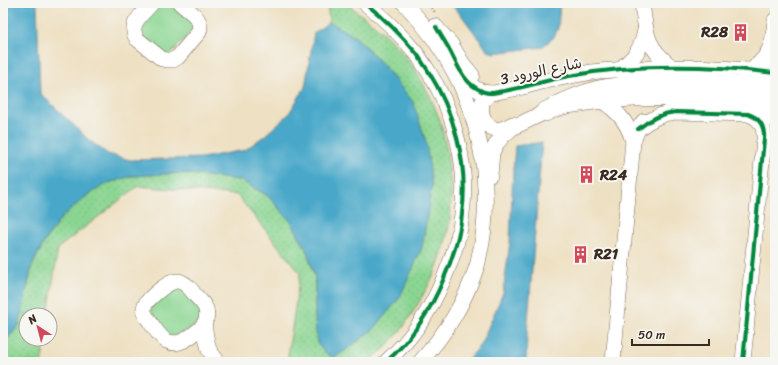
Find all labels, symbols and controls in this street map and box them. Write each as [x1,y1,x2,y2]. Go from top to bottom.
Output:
place label: R28 [700,19,729,45]
building icon: R28 [731,22,751,42]
street label: شارع الورود 3 [498,50,584,92]
place label: R24 [599,162,628,188]
building icon: R24 [577,165,597,185]
place label: R21 [593,241,619,267]
building icon: R21 [571,244,591,264]
north arrow [18,307,58,347]
text: N [23,309,41,330]
scale bar [632,321,709,347]
text: 50 m [638,324,665,346]

